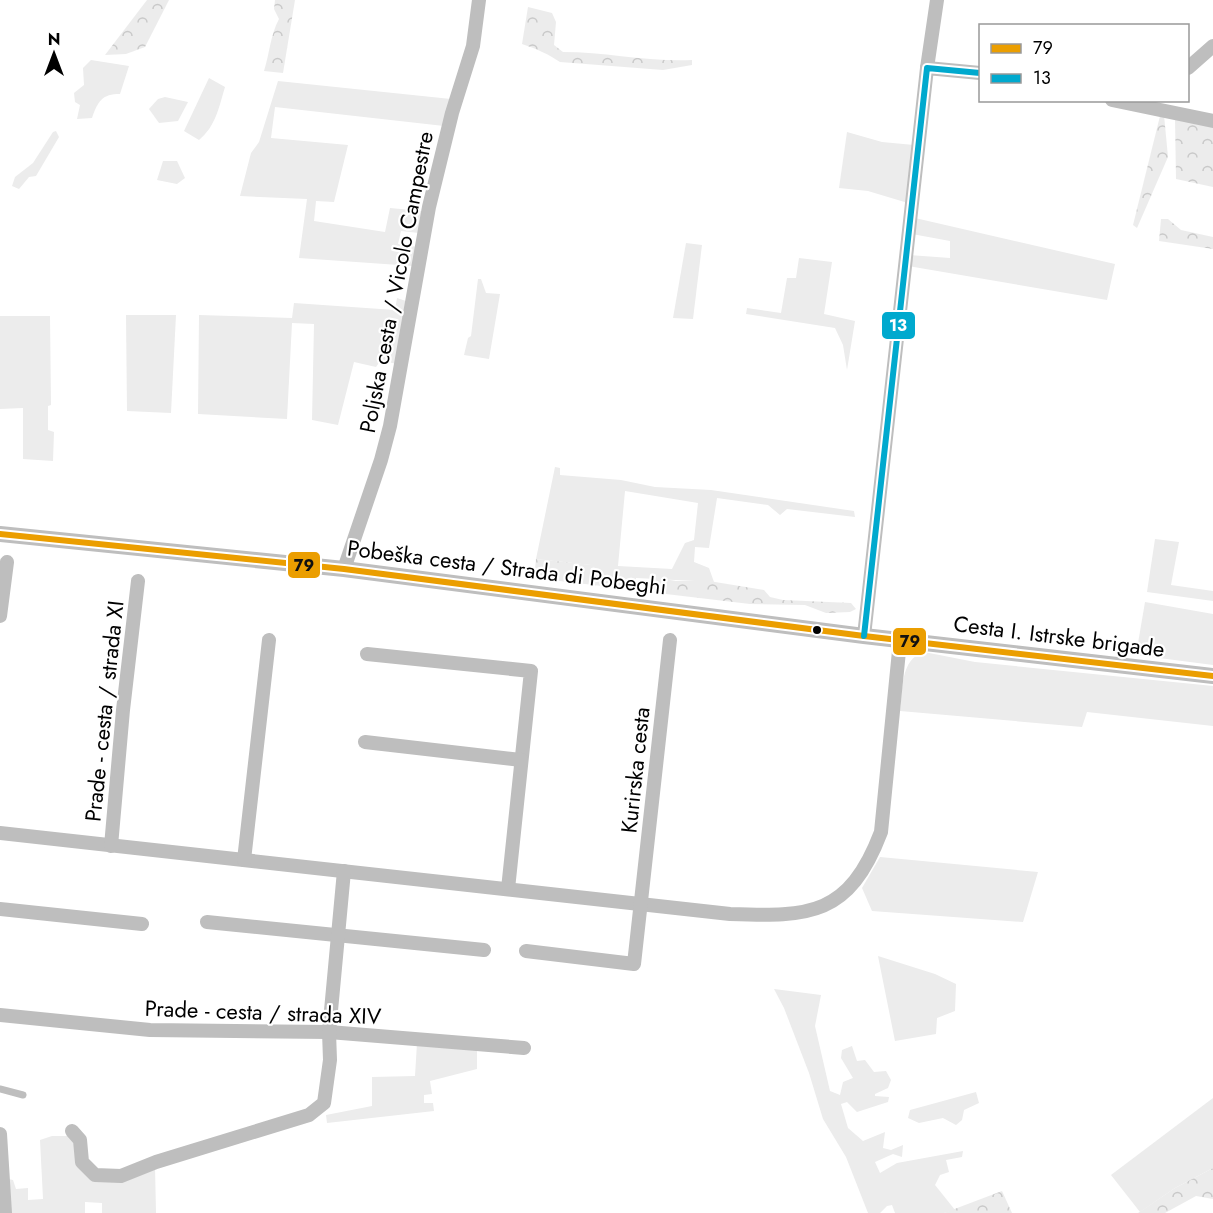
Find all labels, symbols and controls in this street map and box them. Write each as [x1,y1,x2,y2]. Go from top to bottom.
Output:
north arrow [24,24,84,84]
legend [979,24,1189,102]
text: N [48,28,60,51]
text: 79 [1033,35,1053,61]
text: 13 [1033,65,1051,91]
street label: Poljska cesta / Vicolo Campestre [351,128,441,436]
line badge: 13 [881,311,916,340]
text: 13 [889,314,907,337]
street label: Pobeška cesta / Strada di Pobeghi [346,532,668,602]
line badge: 79 [287,551,321,579]
text: 79 [294,554,314,577]
street label: Prade - cesta / strada XI [76,599,132,823]
street label: Cesta I. Istrske brigade [952,607,1166,665]
unlabelled marker [811,624,823,636]
line badge: 79 [892,627,927,656]
text: 79 [900,630,920,653]
street label: Kurirska cesta [612,705,658,835]
street label: Prade - cesta / strada XIV [144,992,382,1032]

